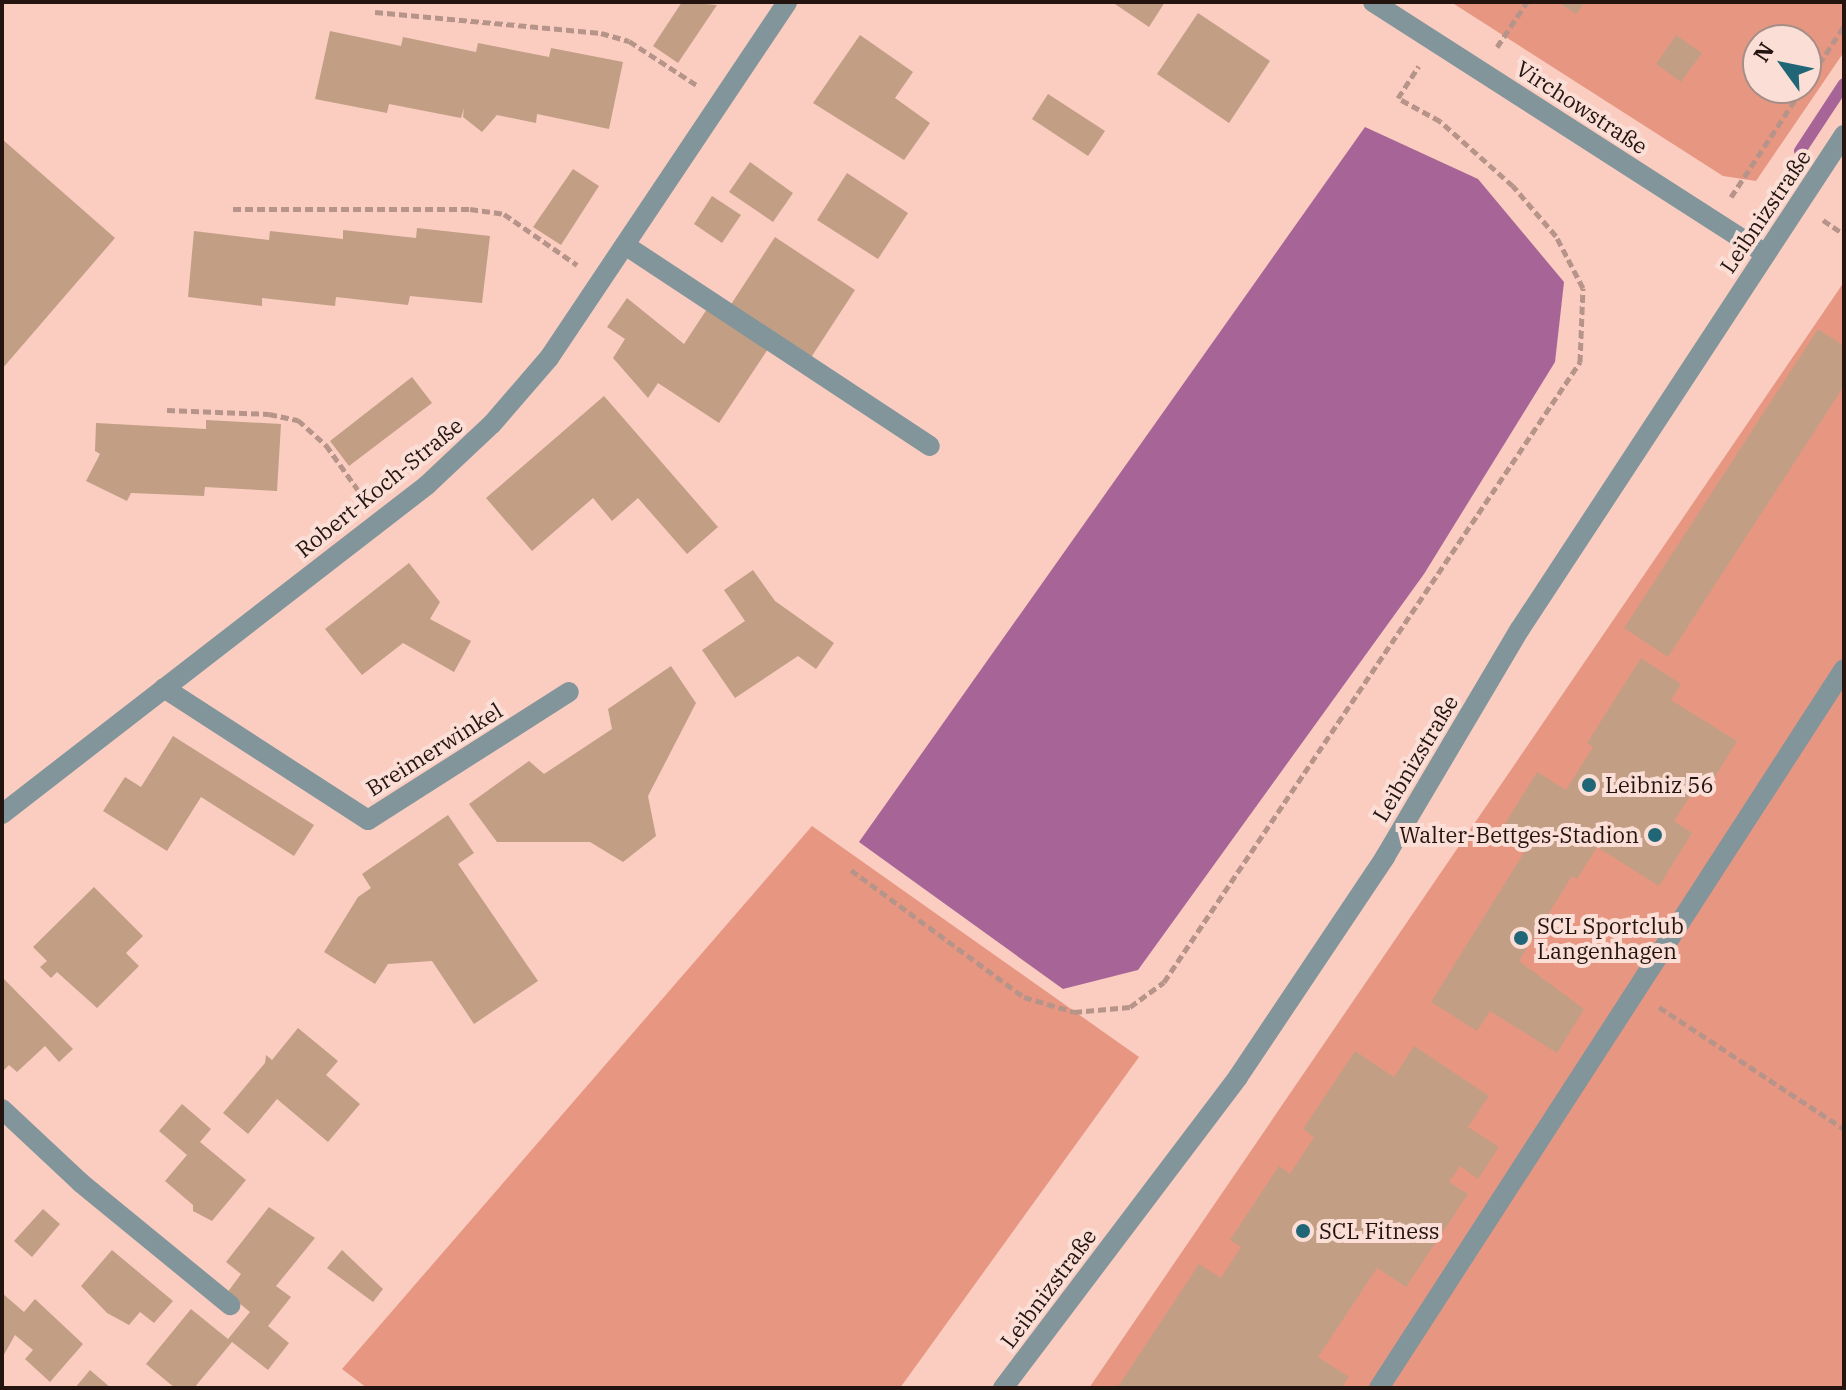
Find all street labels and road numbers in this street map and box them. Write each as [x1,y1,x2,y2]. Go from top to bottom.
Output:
street label: Virchowstraße [1511,55,1653,159]
street label: Leibnizstraße [1714,144,1816,278]
street label: Robert-Koch-Straße [290,412,468,562]
street label: Leibnizstraße [1367,690,1463,826]
street label: Breimerwinkel [361,697,507,801]
street label: Leibnizstraße [994,1223,1102,1353]

